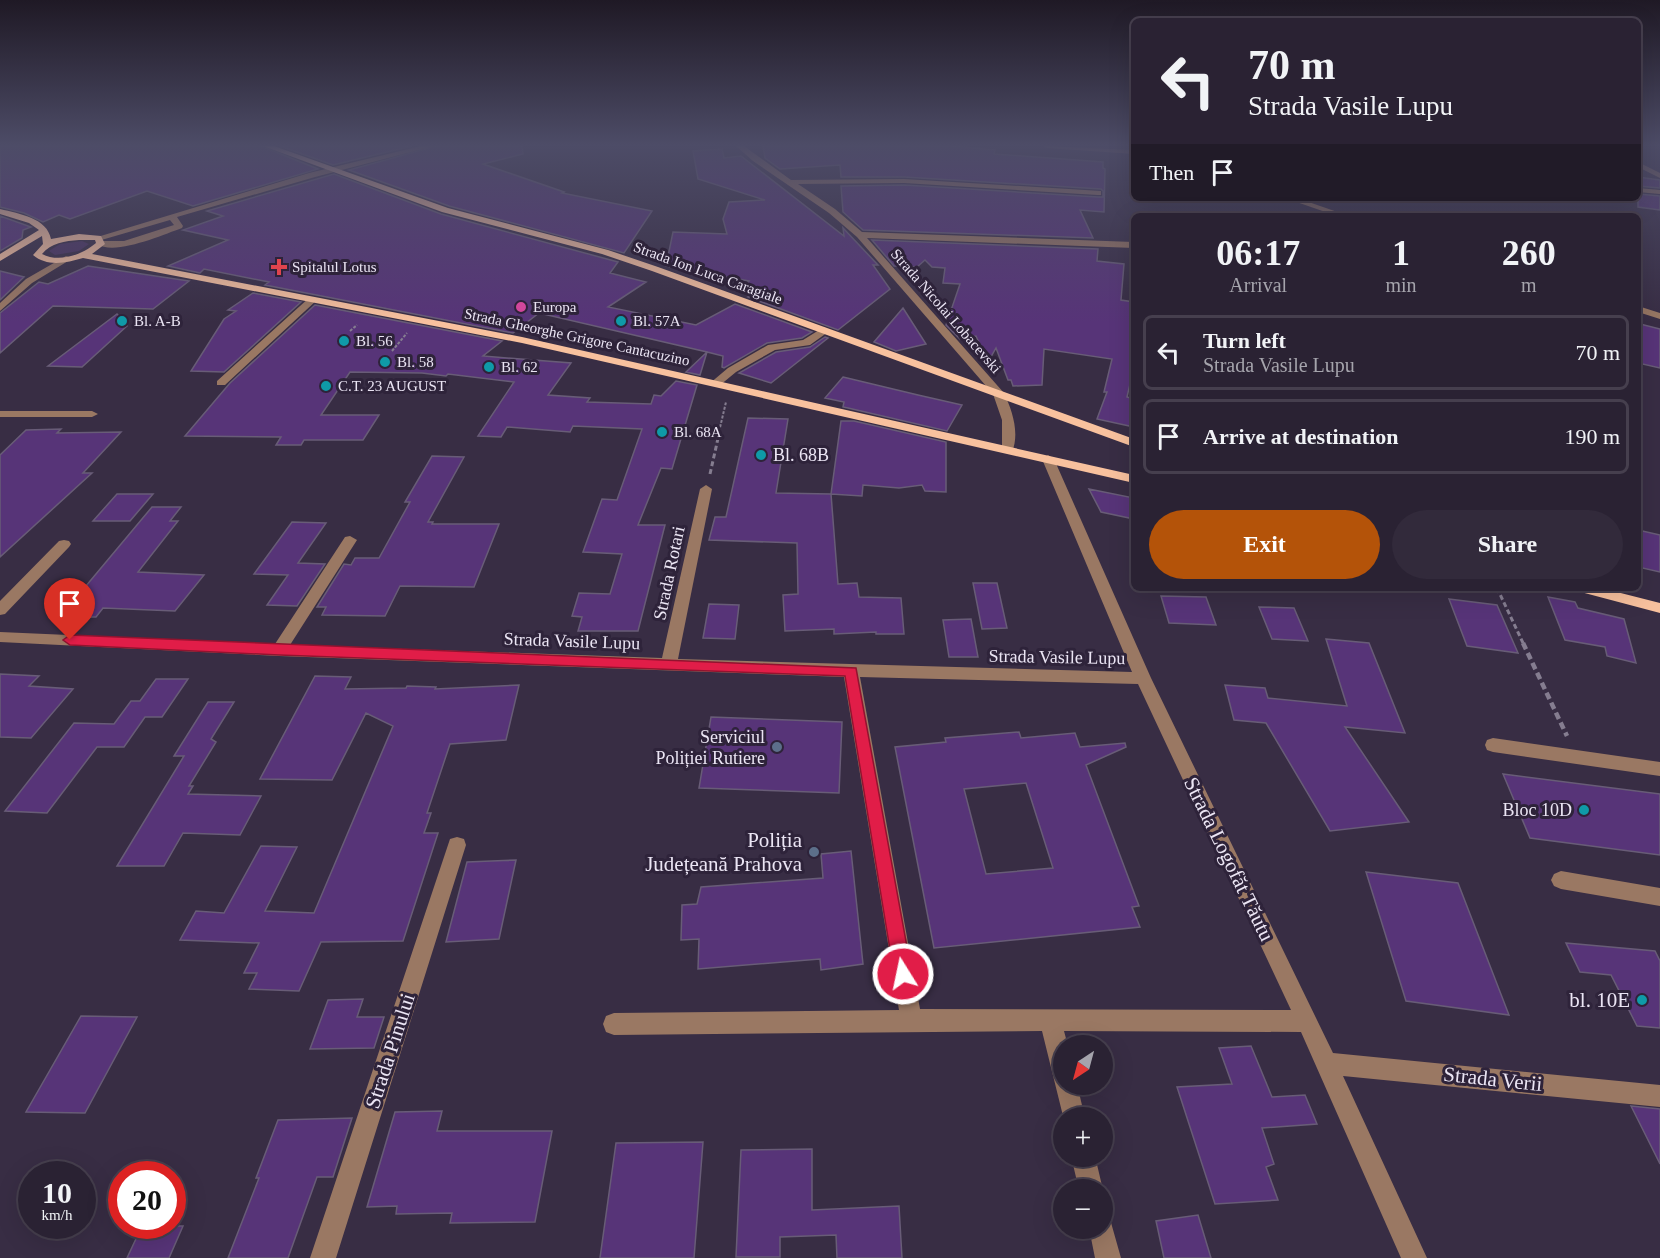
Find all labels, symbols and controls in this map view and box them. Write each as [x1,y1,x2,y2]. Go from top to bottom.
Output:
icon: left [1149,42,1227,120]
text: 70 m [1248,42,1336,88]
text: Strada Vasile Lupu [1248,91,1453,121]
icon: arrive [1206,156,1239,189]
text: Then [1149,160,1194,185]
text: 06:17 [1216,233,1300,273]
text: 1 [1392,233,1410,273]
text: 260 [1502,233,1556,273]
street label: Strada Ion Luca Caragiale [631,239,785,307]
street label: Strada Nicolai Lobacevski [888,246,1004,376]
marker: Spitalul Lotus [270,258,288,276]
place label: Spitalul Lotus [292,259,377,275]
text: Arrival [1229,274,1287,296]
text: min [1385,274,1417,296]
text: m [1521,274,1537,296]
place label: Europa [533,299,577,315]
marker: Europa [514,300,528,314]
street label: Strada Gheorghe Grigore Cantacuzino [463,305,691,369]
place label: Bl. A-B [134,313,181,329]
place label: Bl. 57A [633,313,681,329]
marker: Bl. A-B [115,314,129,328]
marker: Bl. 57A [614,314,628,328]
text: Turn left [1203,328,1286,353]
place label: Bl. 56 [356,333,393,349]
marker: Bl. 56 [337,334,351,348]
icon: left [1152,336,1185,369]
text: 70 m [1575,340,1620,365]
place label: Bl. 58 [397,354,434,370]
text: Strada Vasile Lupu [1203,354,1355,376]
marker: Bl. 58 [378,355,392,369]
place label: Bl. 62 [501,359,538,375]
marker: Bl. 62 [482,360,496,374]
place label: C.T. 23 AUGUST [338,378,446,394]
marker: C.T. 23 AUGUST [319,379,333,393]
icon: arrive [1152,420,1185,453]
place label: Bl. 68A [674,424,722,440]
text: Arrive at destination [1203,424,1399,449]
text: 190 m [1564,424,1620,449]
marker: Bl. 68A [655,425,669,439]
place label: Bl. 68B [773,445,829,465]
marker: Bl. 68B [754,448,768,462]
button: Exit [1149,510,1380,579]
button: Share [1392,510,1623,579]
street label: Strada Rotari [649,524,689,622]
pin [44,578,95,640]
icon: arrive [53,587,86,620]
street label: Strada Vasile Lupu [503,629,641,653]
street label: Strada Vasile Lupu [989,646,1125,668]
place label: Serviciul Poliției Rutiere [656,727,765,768]
marker: Serviciul Poliției Rutiere [770,740,784,754]
street label: Strada Logofăt Tăutu [1179,773,1279,945]
place label: Bloc 10D [1503,800,1572,820]
marker: Bloc 10D [1577,803,1591,817]
place label: Poliția Județeană Prahova [645,828,803,876]
marker: Poliția Județeană Prahova [807,845,821,859]
position arrow [871,942,935,1006]
place label: bl. 10E [1569,988,1630,1012]
street label: Strada Pinului [360,990,420,1112]
marker: bl. 10E [1635,993,1649,1007]
north arrow [1053,1035,1113,1095]
map controls [1053,1035,1113,1239]
street label: Strada Verii [1442,1062,1544,1096]
button: + [1053,1107,1113,1167]
speed limit sign: 20 [108,1161,186,1239]
text: 10 [42,1176,72,1209]
button: − [1053,1179,1113,1239]
text: km/h [42,1207,72,1223]

